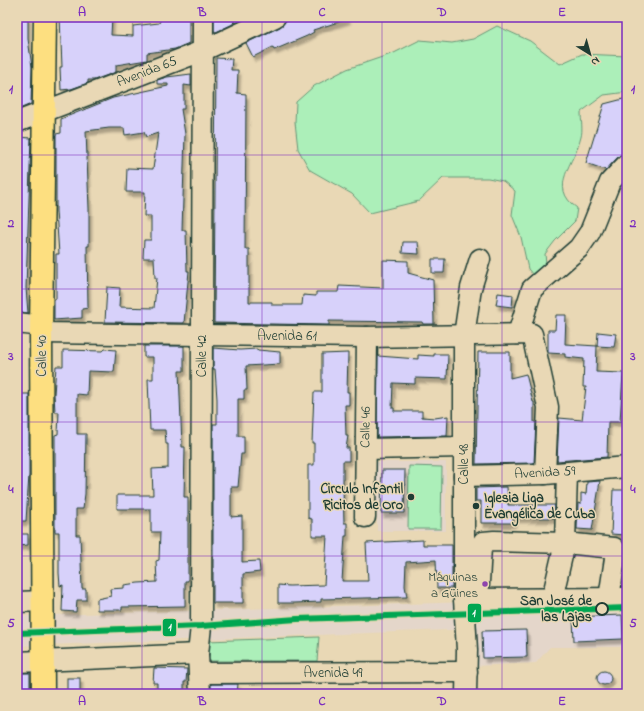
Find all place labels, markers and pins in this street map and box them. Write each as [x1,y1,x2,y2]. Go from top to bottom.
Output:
place label: Circulo Infantil Ricitos de Oro [320,479,404,516]
place label: Iglesia Liga Evangélica de Cuba [484,488,596,527]
marker: Circulo Infantil Ricitos de Oro [406,492,416,502]
marker: Iglesia Liga Evangélica de Cuba [471,501,481,511]
place label: Máquinas a Güines [428,568,478,603]
marker: Máquinas a Güines [480,579,490,589]
place label: San José de las Lajas [520,591,593,628]
marker: San José de las Lajas [595,602,609,616]

